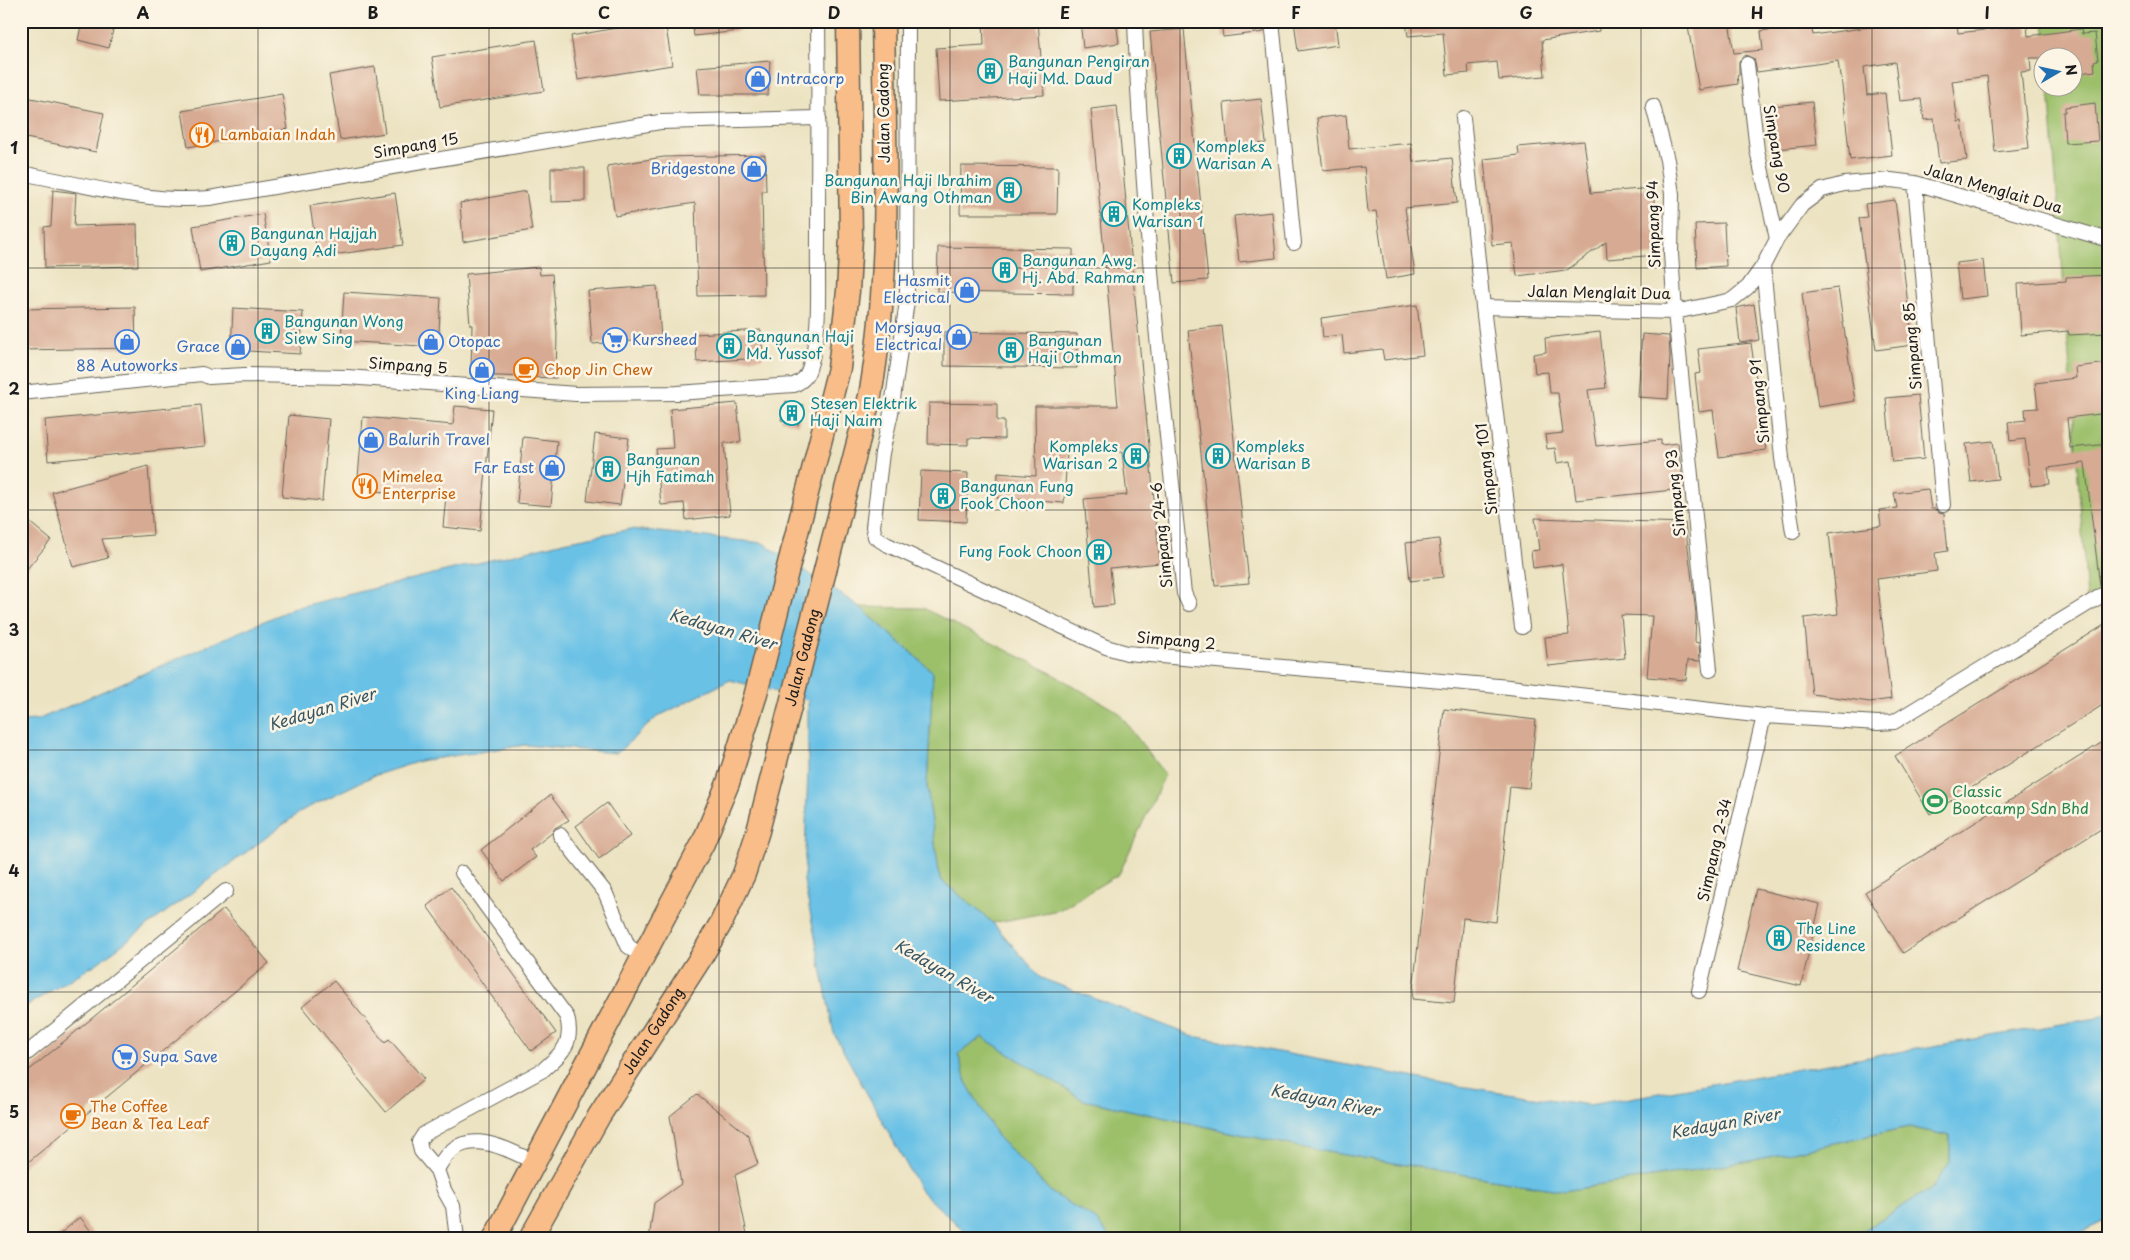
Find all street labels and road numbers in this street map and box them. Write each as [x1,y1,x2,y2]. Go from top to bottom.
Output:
street label: Jalan Gadong [870,63,895,163]
street label: Simpang 90 [1758,103,1797,195]
street label: Simpang 15 [371,126,460,163]
street label: Jalan Menglait Dua [1921,157,2066,219]
street label: Simpang 94 [1639,180,1666,268]
street label: Jalan Menglait Dua [1527,279,1672,304]
street label: Simpang 85 [1896,301,1927,391]
street label: Simpang 5 [368,350,448,379]
street label: Simpang 91 [1743,358,1774,445]
street label: Simpang 101 [1468,422,1503,516]
street label: Simpang 93 [1658,448,1691,538]
street label: Simpang 24-6 [1144,481,1177,589]
street label: Jalan Gadong [778,606,825,708]
street label: Simpang 2 [1136,625,1217,654]
street label: Simpang 2-34 [1690,796,1737,904]
street label: Jalan Gadong [616,982,689,1079]

